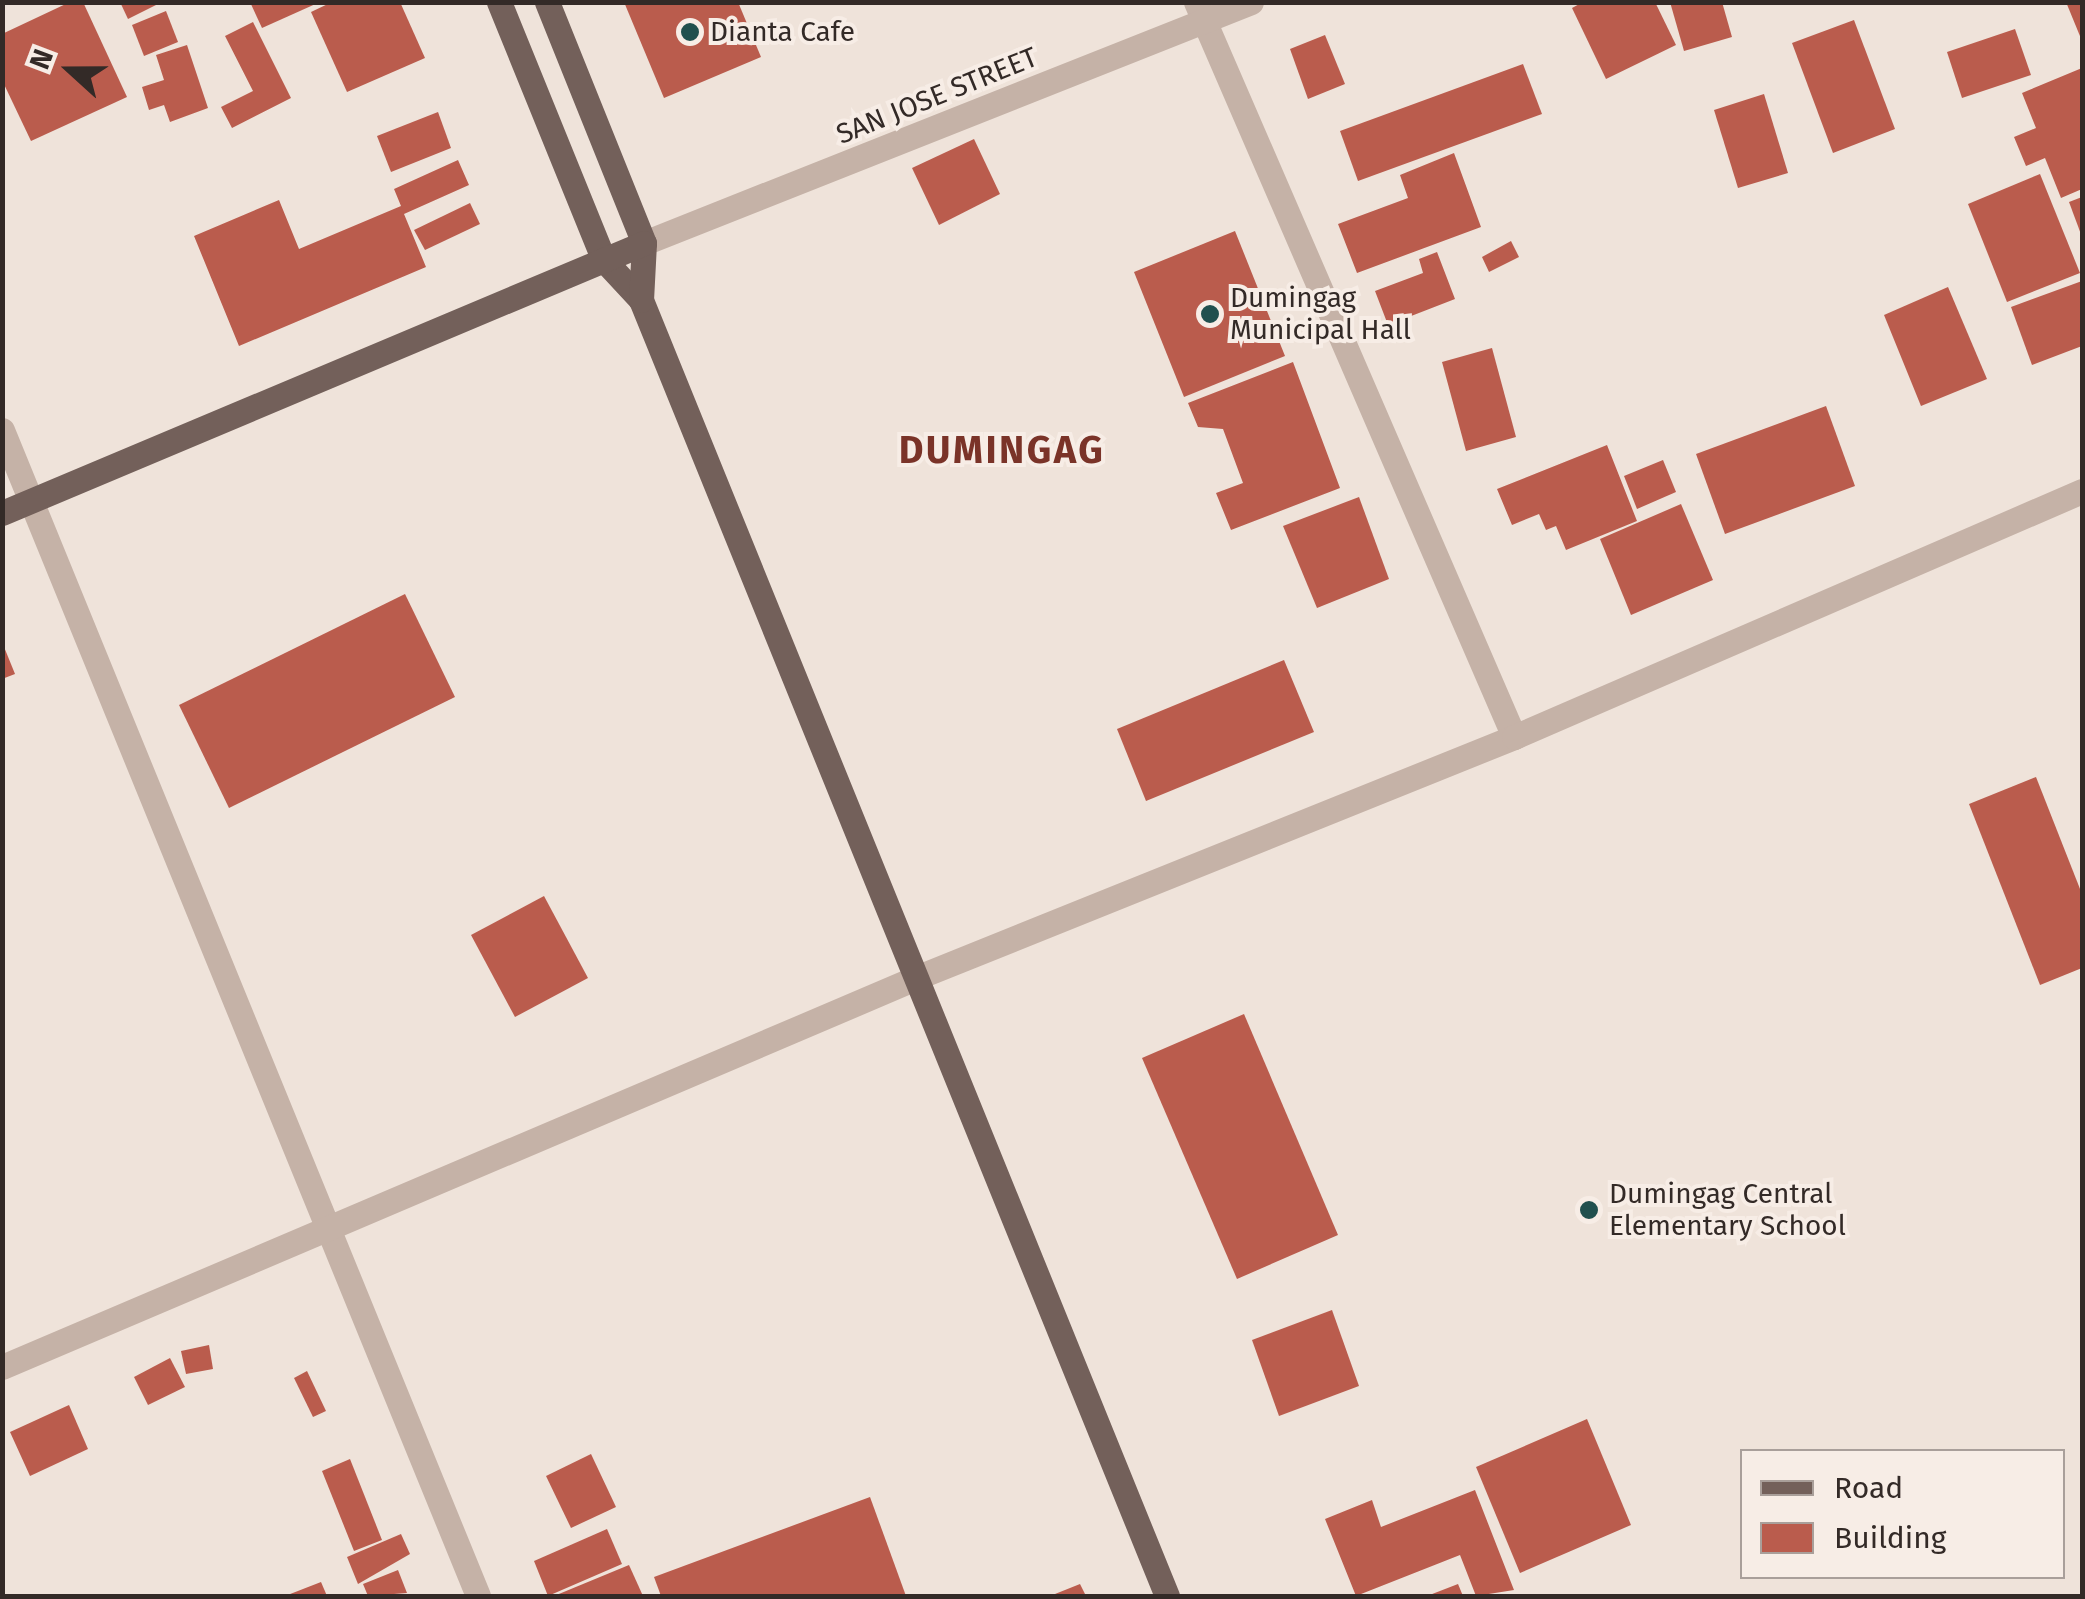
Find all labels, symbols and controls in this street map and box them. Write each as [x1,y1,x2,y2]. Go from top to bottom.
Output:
place label: Dianta Cafe [710,15,855,49]
north arrow [20,20,120,120]
marker: Dianta Cafe [679,21,701,43]
street label: SAN JOSE STREET [832,40,1042,152]
text: N [23,44,60,74]
place label: Dumingag Municipal Hall [1230,281,1411,347]
marker: Dumingag Municipal Hall [1199,303,1221,325]
district label: DUMINGAG [899,428,1105,474]
place label: Dumingag Central Elementary School [1609,1177,1846,1243]
marker: Dumingag Central Elementary School [1578,1199,1600,1221]
legend [1740,1449,2065,1579]
text: Road [1834,1470,1903,1506]
text: Building [1834,1520,1946,1556]

